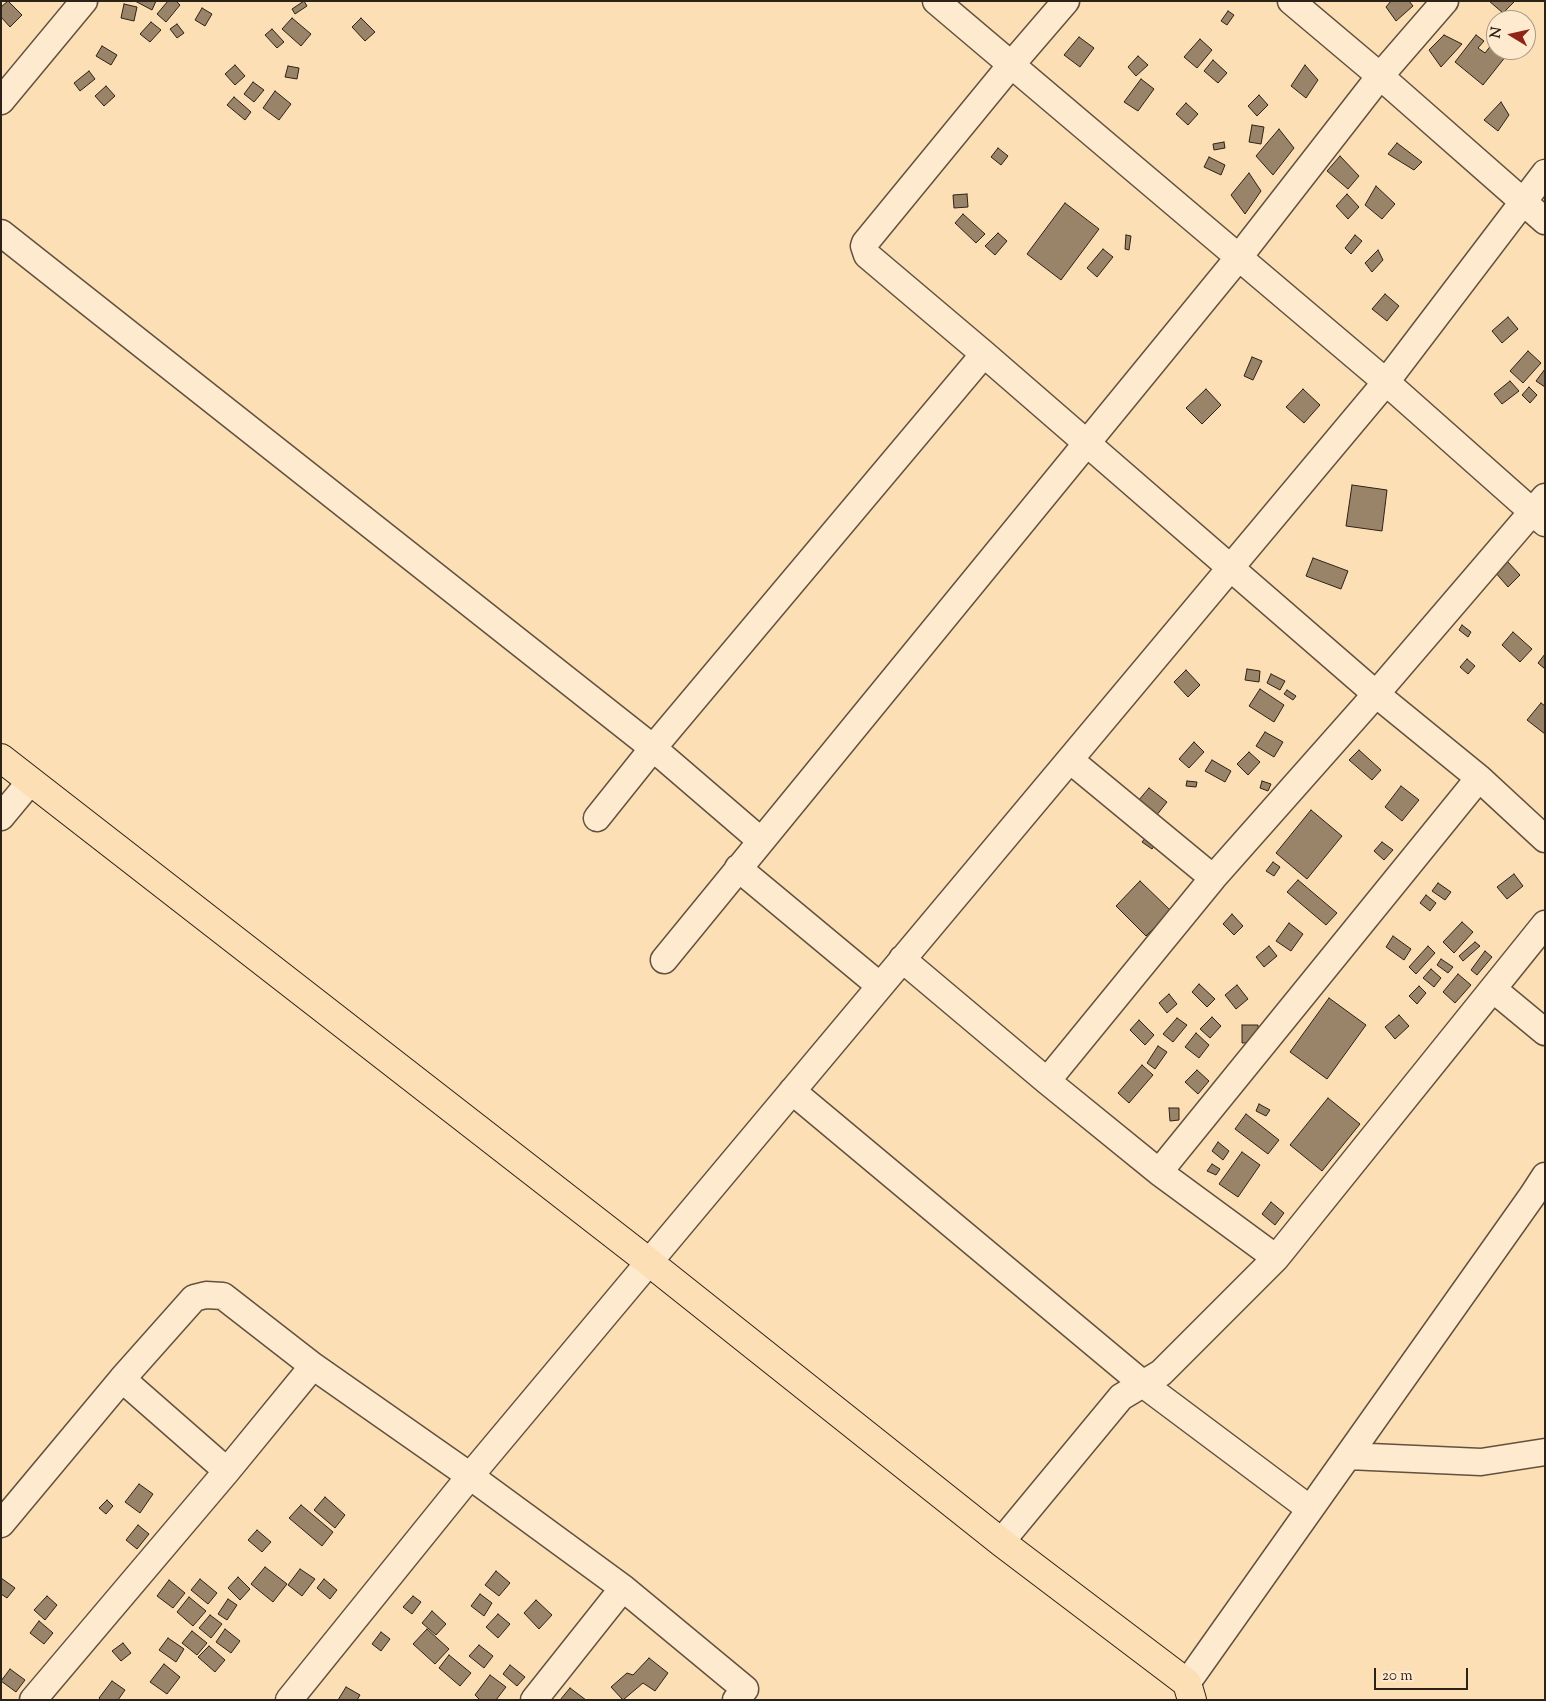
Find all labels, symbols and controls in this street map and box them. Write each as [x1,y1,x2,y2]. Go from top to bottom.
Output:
north arrow [1486,10,1536,60]
text: N [1486,26,1508,40]
scale bar [1376,1658,1470,1690]
text: 20 m [1382,1666,1413,1687]

